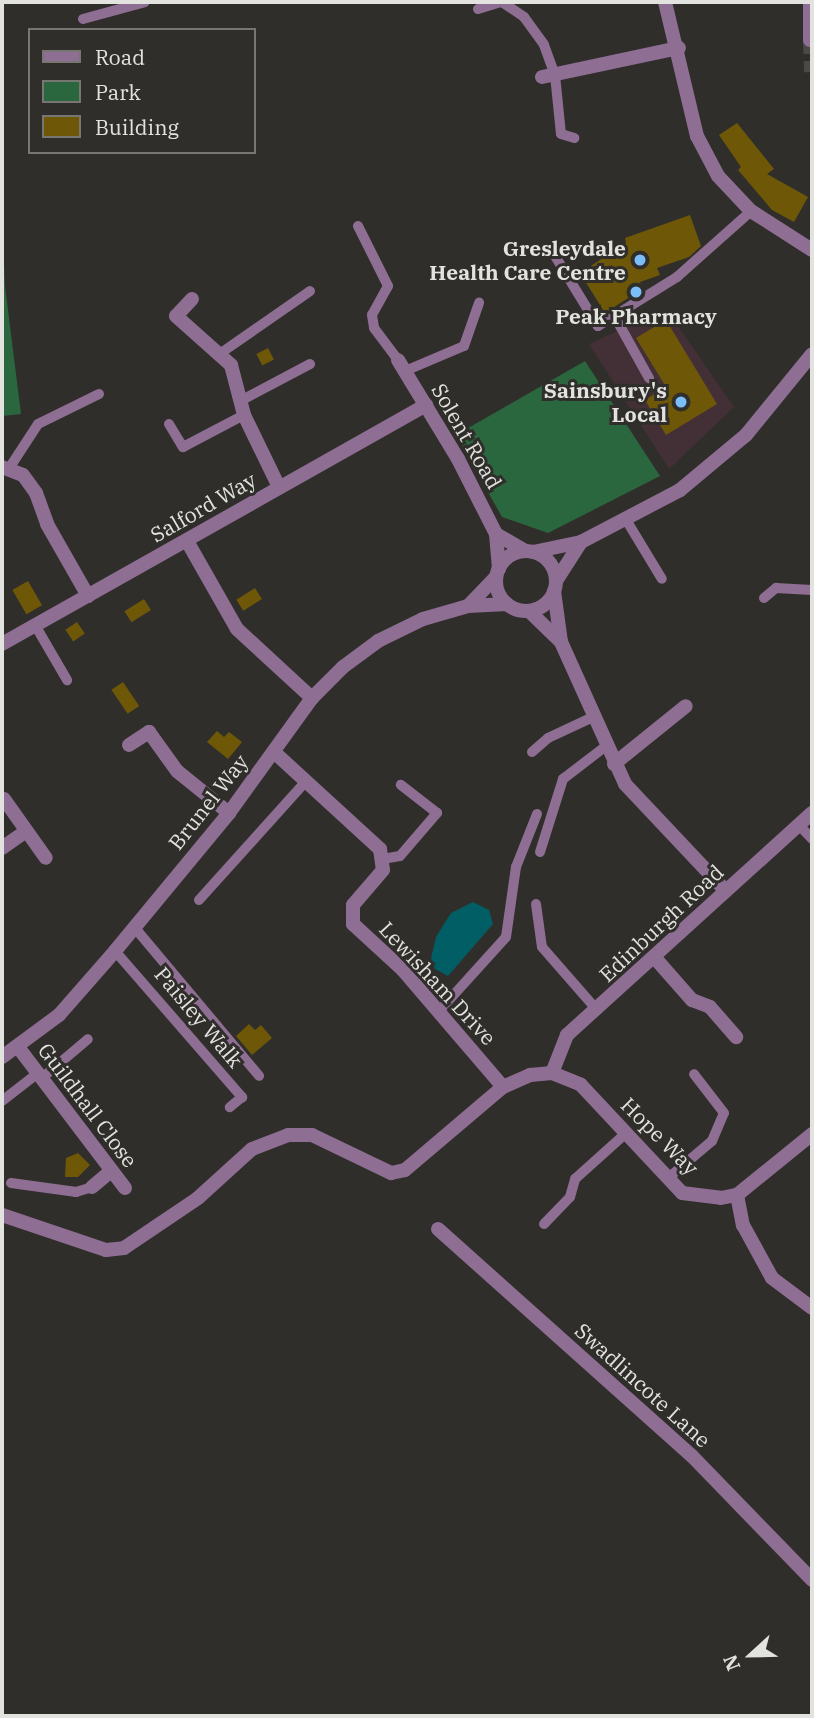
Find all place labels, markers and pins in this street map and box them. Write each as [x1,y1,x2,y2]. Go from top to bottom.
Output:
place label: Gresleydale Health Care Centre [429,235,626,285]
marker: Gresleydale Health Care Centre [632,252,648,268]
marker: Peak Pharmacy [628,284,644,300]
place label: Peak Pharmacy [555,303,717,329]
place label: Sainsbury's Local [544,377,667,427]
marker: Sainsbury's Local [673,394,689,410]

